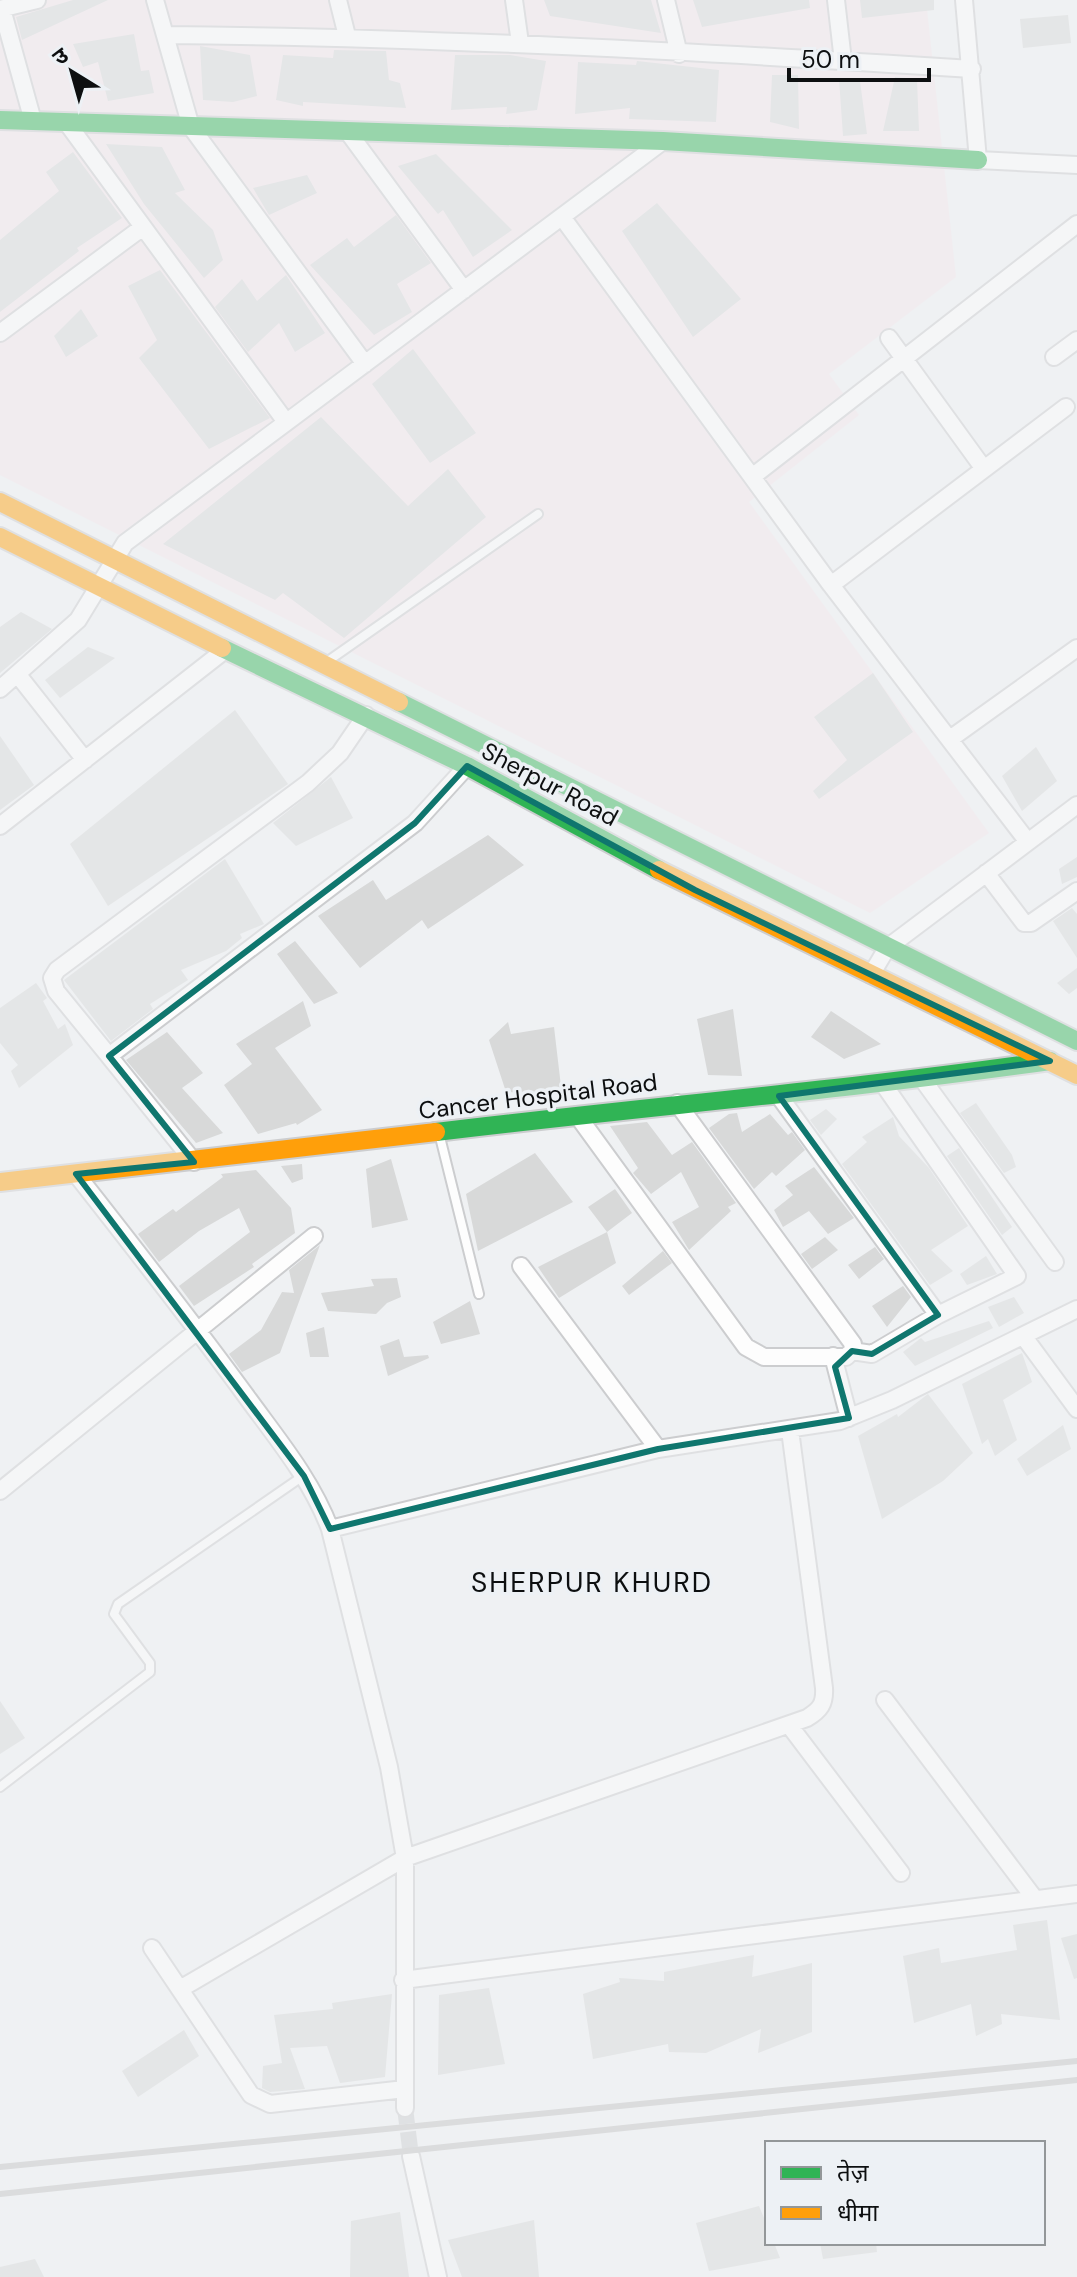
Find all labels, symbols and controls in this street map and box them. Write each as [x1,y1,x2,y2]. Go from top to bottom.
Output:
north arrow [32,32,112,112]
scale bar [789,32,929,82]
text: उ [46,40,75,72]
text: 50 m [801,44,860,75]
street label: Sherpur Road [476,735,624,833]
street label: Cancer Hospital Road [417,1066,659,1126]
district label: SHERPUR KHURD [471,1564,713,1601]
legend [765,2141,1045,2245]
text: तेज़ [837,2157,870,2188]
text: धीमा [837,2197,879,2228]

